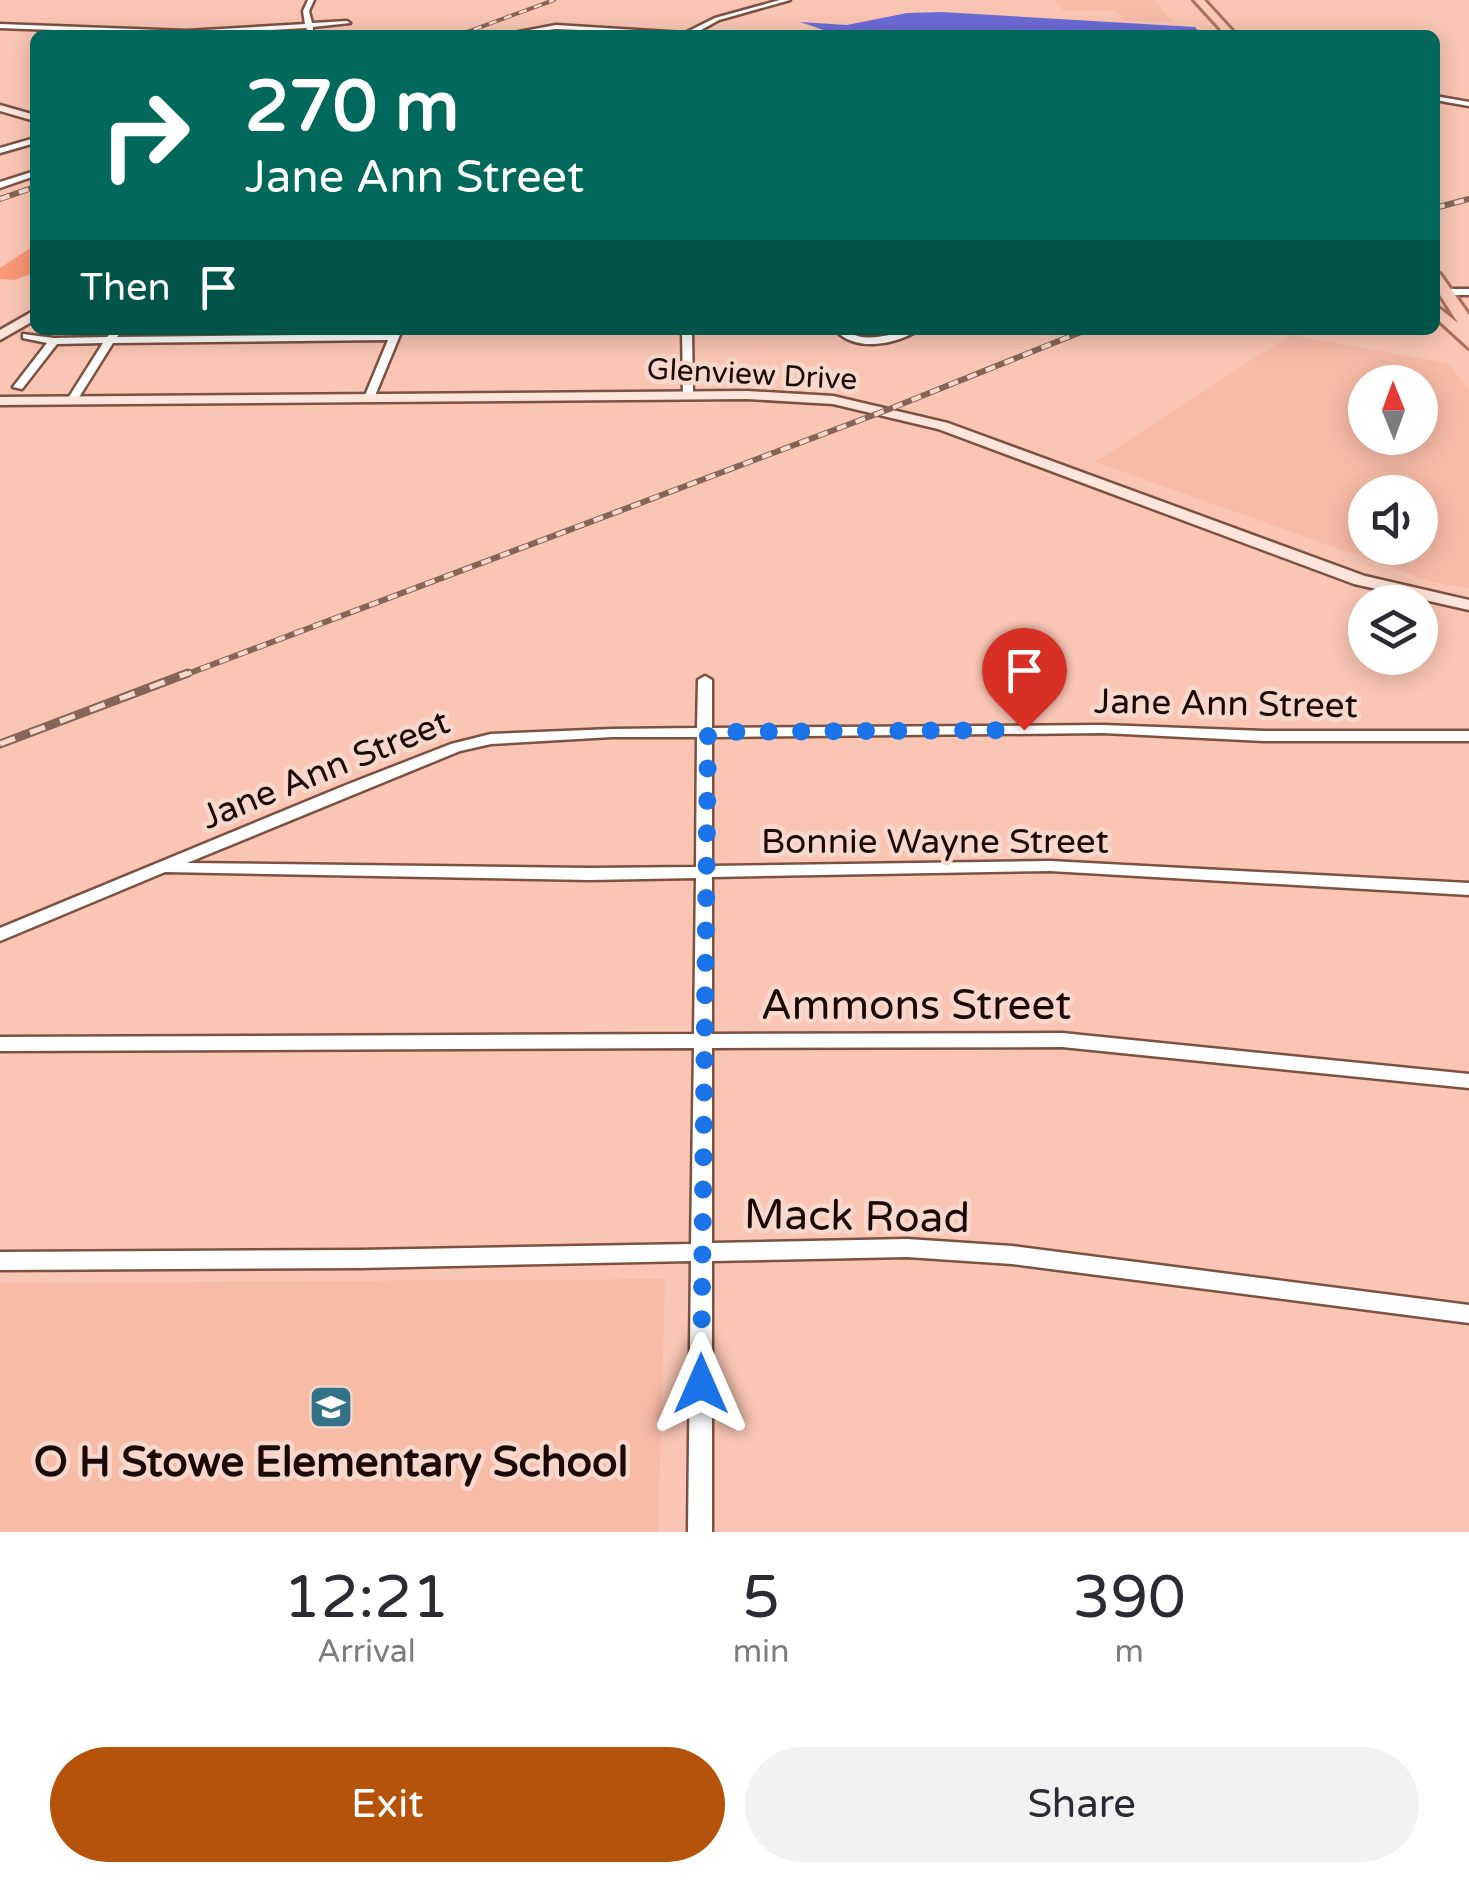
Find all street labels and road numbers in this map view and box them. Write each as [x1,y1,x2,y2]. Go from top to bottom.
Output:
street label: Glenview Drive [646,351,858,398]
street label: Jane Ann Street [1094,681,1358,727]
street label: Jane Ann Street [195,701,456,839]
street label: Bonnie Wayne Street [761,821,1109,863]
street label: Ammons Street [761,980,1071,1031]
street label: Mack Road [744,1189,970,1244]

